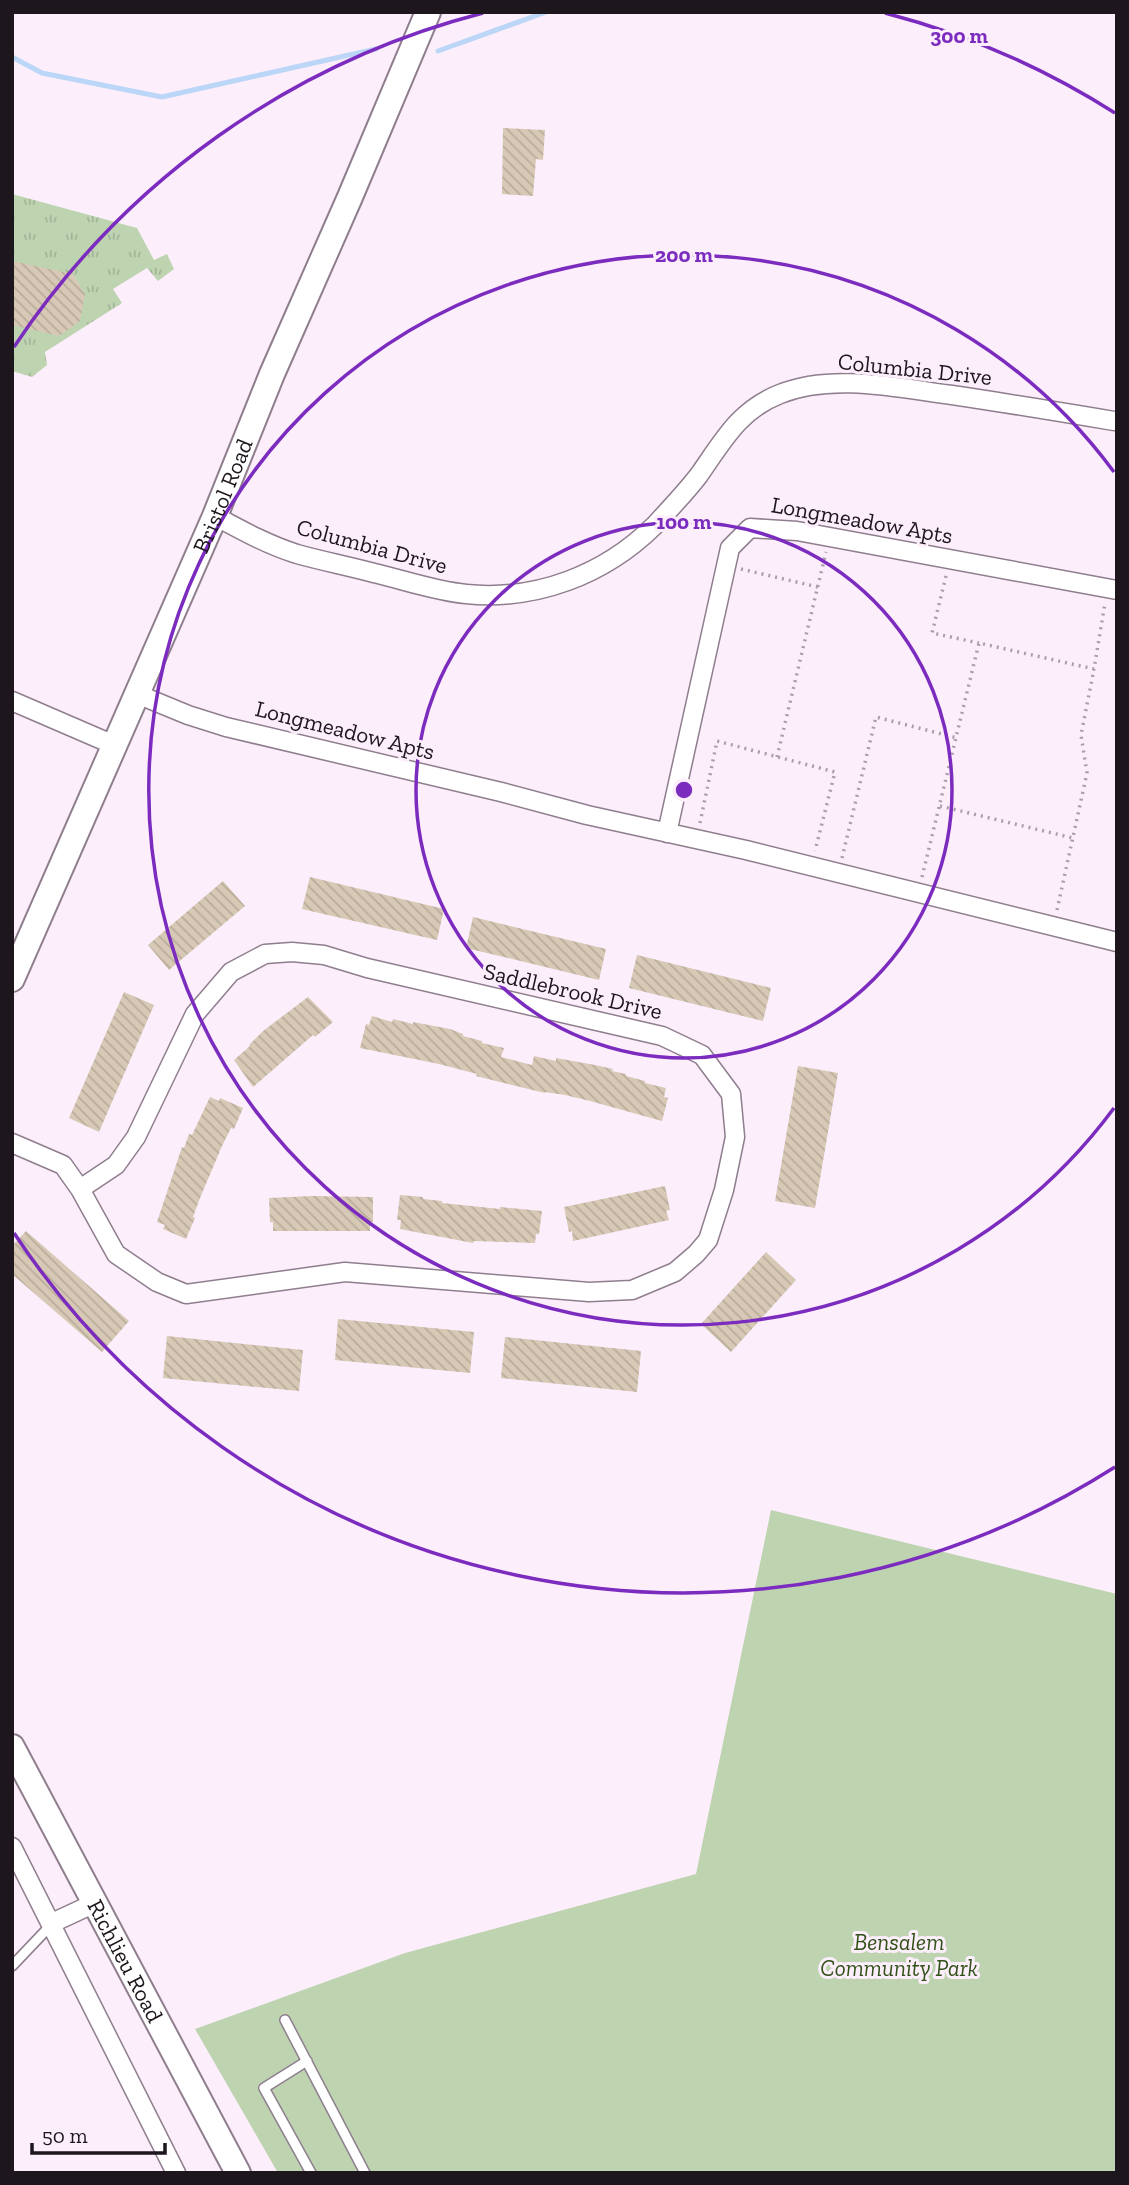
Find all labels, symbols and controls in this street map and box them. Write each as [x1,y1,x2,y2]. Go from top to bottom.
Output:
text: 300 m [930,23,988,48]
text: 200 m [655,242,713,267]
street label: Columbia Drive [837,347,993,391]
street label: Bristol Road [186,434,259,558]
street label: Longmeadow Apts [769,490,955,550]
text: 100 m [657,509,712,534]
street label: Columbia Drive [294,512,450,580]
street label: Longmeadow Apts [252,694,438,766]
centre of rings [672,778,696,802]
street label: Saddlebrook Drive [481,957,665,1025]
street label: Richlieu Road [81,1894,170,2027]
park label: Bensalem Community Park [820,1928,978,1982]
scale bar [32,2112,164,2156]
text: 50 m [42,2123,88,2148]

